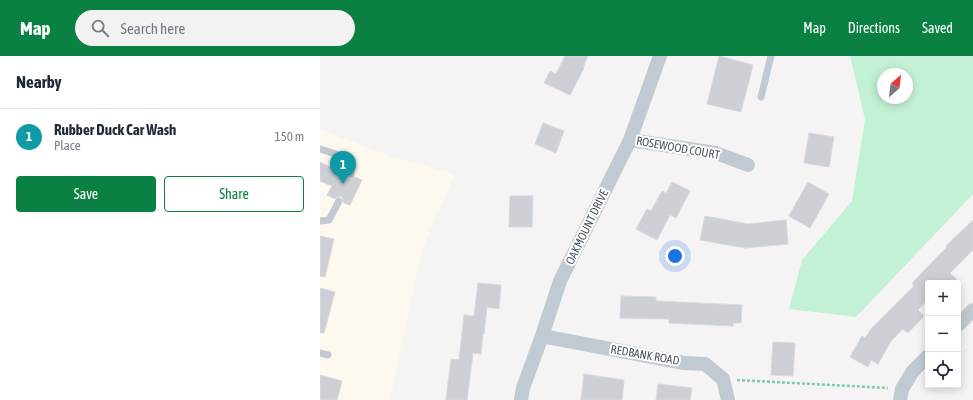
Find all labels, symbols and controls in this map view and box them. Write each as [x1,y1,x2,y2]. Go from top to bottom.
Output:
search box [75,10,355,46]
text: Map [20,17,51,39]
icon: search [89,17,111,39]
text: Search here [121,20,185,37]
text: Map [803,20,826,36]
text: Directions [848,20,900,36]
text: Saved [922,20,953,36]
north arrow [877,68,913,104]
text: Nearby [16,72,62,92]
text: Rubber Duck Car Wash [54,121,176,138]
text: 1 [26,129,32,144]
text: 150 m [275,129,304,144]
street label: ROSEWOOD COURT [635,134,722,162]
text: Place [54,138,81,153]
pin: 1 [330,151,356,184]
button: Save [16,176,156,212]
button: Share [164,176,304,212]
street label: OAKMOUNT DRIVE [563,187,611,267]
your location [665,246,685,266]
map controls [925,280,961,388]
button: + [925,280,961,316]
button: − [925,316,961,352]
street label: REDBANK ROAD [610,342,681,368]
button: locate [925,352,961,388]

